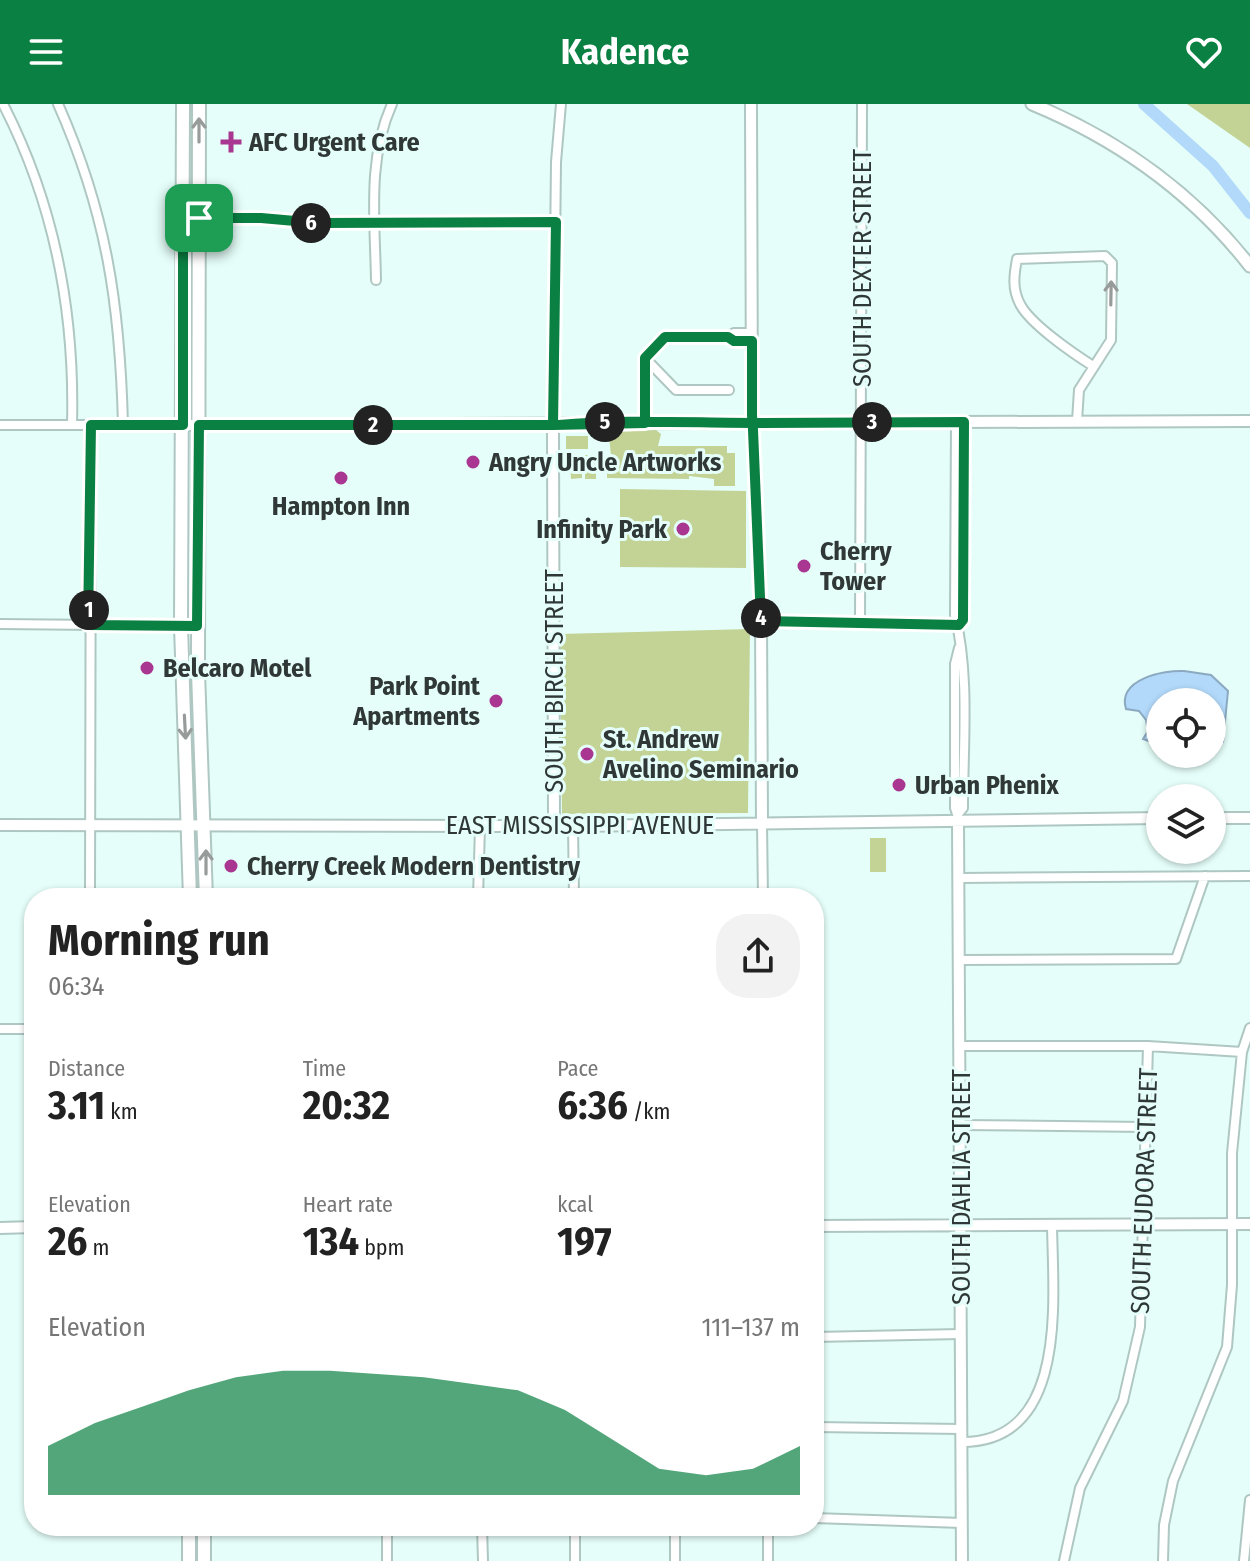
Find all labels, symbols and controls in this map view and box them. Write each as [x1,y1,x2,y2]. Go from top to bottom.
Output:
icon: menu [24,30,68,74]
text: Kadence [561,30,689,74]
icon: heart [1182,30,1226,74]
one-way arrow [191,117,207,144]
place label: AFC Urgent Care [248,127,420,158]
marker: AFC Urgent Care [220,131,242,153]
street label: SOUTH DEXTER STREET [847,149,878,387]
pin [165,184,233,252]
icon: arrive [177,196,221,240]
pin: 6 [291,203,331,243]
text: 6 [305,209,317,236]
one-way arrow [1103,280,1119,307]
pin: 5 [585,402,625,442]
pin: 3 [852,402,892,442]
pin: 2 [353,405,393,445]
text: 5 [600,408,610,435]
text: 3 [867,408,877,435]
text: 2 [368,411,378,438]
place label: Angry Uncle Artworks [488,447,721,478]
marker: Angry Uncle Artworks [464,453,482,471]
marker: Hampton Inn [332,469,350,487]
place label: Hampton Inn [272,491,410,522]
place label: Infinity Park [536,514,668,545]
marker: Infinity Park [674,520,692,538]
place label: Cherry Tower [820,536,892,597]
marker: Cherry Tower [795,557,813,575]
street label: SOUTH BIRCH STREET [539,569,570,793]
pin: 1 [69,590,109,630]
text: 1 [84,596,94,623]
pin: 4 [741,598,781,638]
text: 4 [755,604,767,631]
place label: Belcaro Motel [163,653,312,684]
marker: Belcaro Motel [138,659,156,677]
place label: Park Point Apartments [352,671,481,732]
map controls [1146,688,1226,864]
button: locate [1146,688,1226,768]
marker: Park Point Apartments [487,692,505,710]
one-way arrow [178,713,193,739]
place label: St. Andrew Avelino Seminario [602,724,799,785]
marker: St. Andrew Avelino Seminario [578,745,596,763]
place label: Urban Phenix [915,770,1059,801]
marker: Urban Phenix [890,776,908,794]
button: layers [1146,784,1226,864]
street label: EAST MISSISSIPPI AVENUE [446,810,714,841]
one-way arrow [198,849,214,876]
place label: Cherry Creek Modern Dentistry [247,851,581,882]
marker: Cherry Creek Modern Dentistry [222,857,240,875]
text: Morning run [48,914,270,967]
button: share [716,914,800,998]
text: 06:34 [48,971,104,1002]
text: Distance [48,1055,125,1082]
text: Time [303,1055,346,1082]
text: Pace [557,1055,598,1082]
street label: SOUTH EUDORA STREET [1125,1067,1164,1315]
street label: SOUTH DAHLIA STREET [946,1069,977,1305]
text: 3.11 [48,1082,105,1130]
text: 20:32 [303,1082,390,1130]
text: 6:36 [557,1082,628,1130]
text: km [105,1098,138,1125]
text: /km [628,1098,671,1125]
text: Elevation [48,1191,131,1218]
text: Heart rate [303,1191,393,1218]
text: kcal [557,1191,593,1218]
text: 26 [48,1218,87,1266]
text: 134 [303,1218,359,1266]
text: 197 [557,1218,612,1266]
text: m [87,1234,110,1261]
text: bpm [359,1234,404,1261]
text: Elevation [48,1312,146,1343]
text: 111–137 m [701,1312,800,1343]

